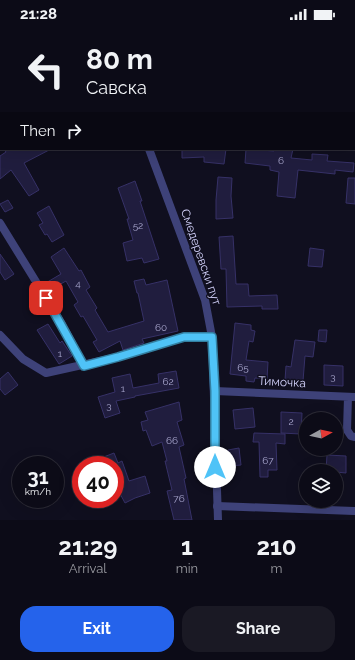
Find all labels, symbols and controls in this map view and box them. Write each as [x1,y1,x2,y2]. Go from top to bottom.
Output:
text: 21:28 [20,5,57,23]
text: 80 m [86,43,153,76]
icon: left [20,44,72,96]
text: Савска [86,77,147,98]
icon: right [63,120,85,142]
text: Then [20,122,55,140]
house number: 6 [278,155,284,166]
street label: Смедеревски пут [178,207,224,307]
house number: 52 [133,220,143,231]
house number: 4 [75,278,81,289]
pin [29,281,63,315]
icon: arrive [35,287,57,309]
house number: 60 [155,322,167,333]
house number: 1 [58,348,63,359]
house number: 65 [237,362,249,373]
house number: 3 [330,371,336,382]
street label: Тимочка [258,374,306,390]
house number: 62 [162,376,174,387]
house number: 1 [121,383,126,394]
house number: 3 [106,400,112,411]
north arrow [299,412,343,456]
map controls [299,412,343,508]
house number: 2 [288,416,294,427]
house number: 66 [166,435,178,446]
position arrow [194,446,236,488]
house number: 67 [262,455,274,466]
speed limit sign: 40 [72,456,124,508]
button: layers [299,464,343,508]
text: 31 [27,465,49,489]
text: km/h [25,486,51,497]
house number: 76 [173,493,185,504]
text: 21:29 [58,532,117,561]
text: 1 [181,532,193,561]
text: 210 [256,532,297,561]
text: Arrival [69,561,107,576]
text: min [176,561,198,576]
text: m [271,561,283,576]
button: Exit [20,606,174,652]
button: Share [182,606,335,652]

